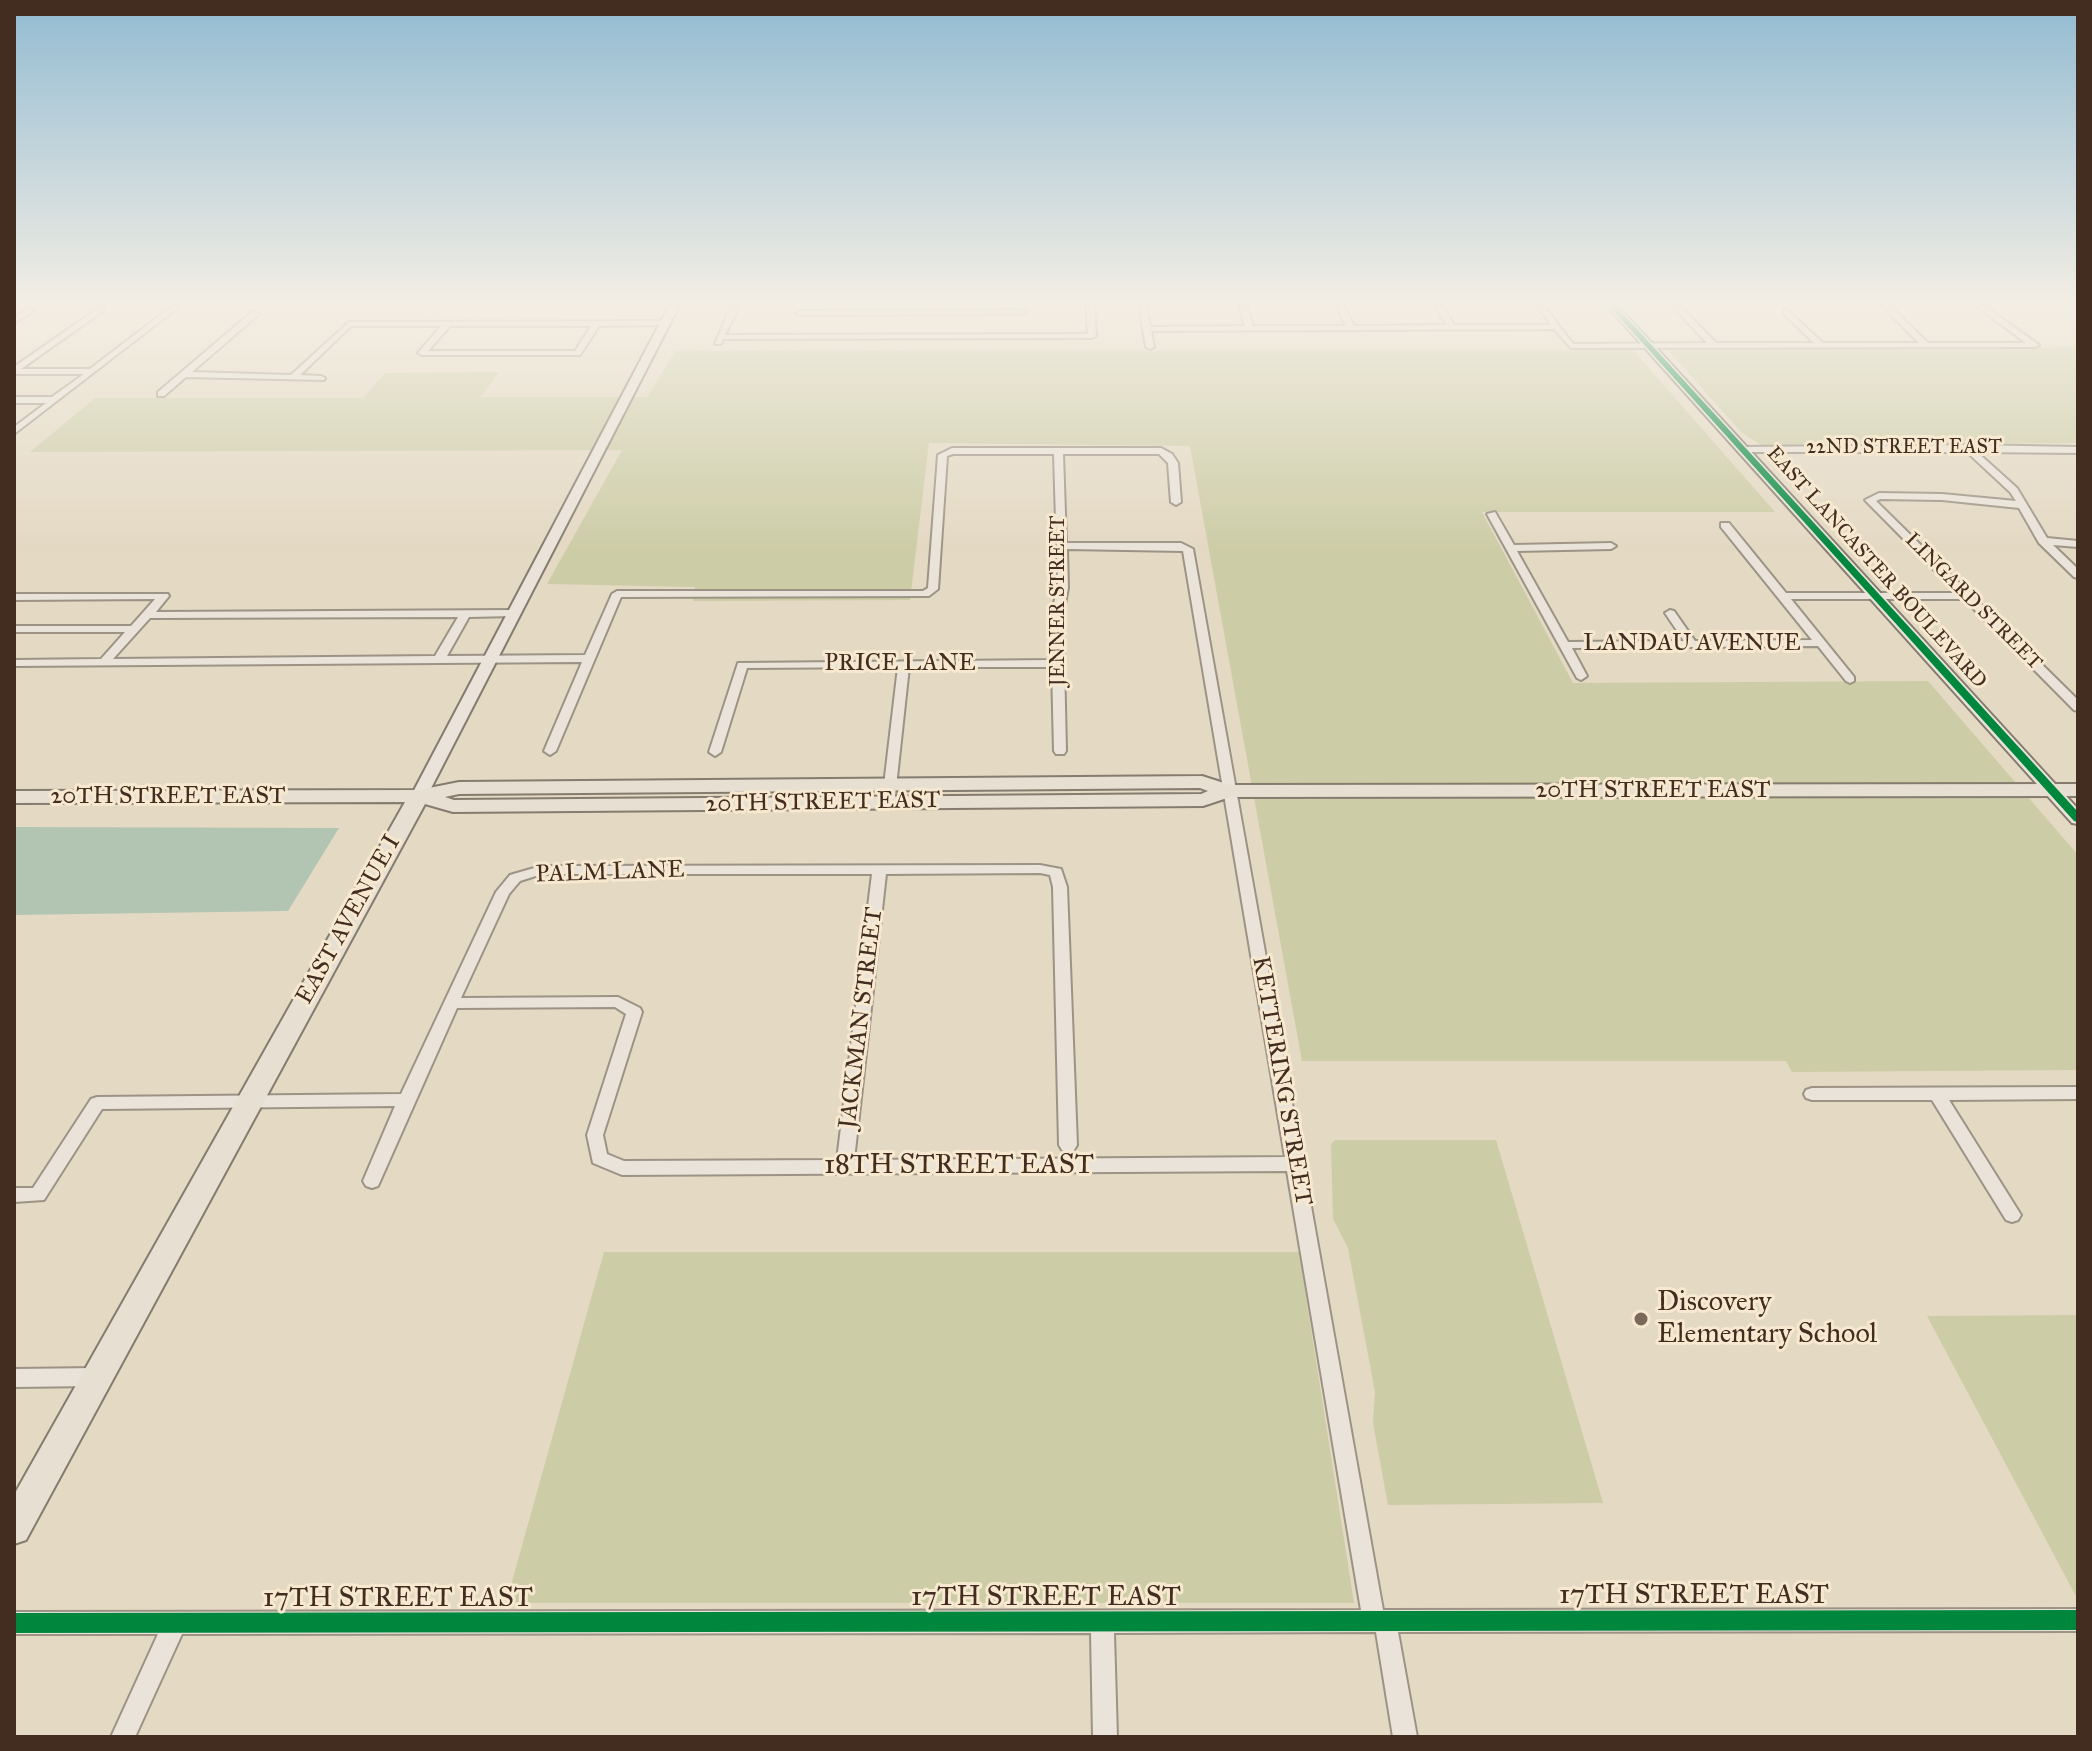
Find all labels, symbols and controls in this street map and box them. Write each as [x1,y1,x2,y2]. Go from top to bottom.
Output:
street label: 22ND STREET EAST [1806,436,2002,460]
street label: EAST LANCASTER BOULEVARD [1761,442,1991,694]
street label: JENNER STREET [1047,516,1071,686]
street label: LINGARD STREET [1899,528,2047,676]
street label: LANDAU AVENUE [1583,630,1801,658]
street label: PRICE LANE [824,650,976,678]
street label: 20TH STREET EAST [1536,777,1770,805]
street label: 20TH STREET EAST [51,783,285,811]
street label: 20TH STREET EAST [705,787,941,819]
street label: EAST AVENUE I [291,830,407,1010]
street label: PALM LANE [535,856,685,890]
street label: JACKMAN STREET [834,906,890,1130]
street label: KETTERING STREET [1245,954,1317,1208]
street label: 18TH STREET EAST [824,1149,1094,1183]
place label: Discovery Elementary School [1657,1286,1877,1352]
marker: Discovery Elementary School [1632,1310,1650,1328]
street label: 17TH STREET EAST [1559,1579,1829,1613]
street label: 17TH STREET EAST [911,1581,1181,1615]
street label: 17TH STREET EAST [263,1582,533,1616]

